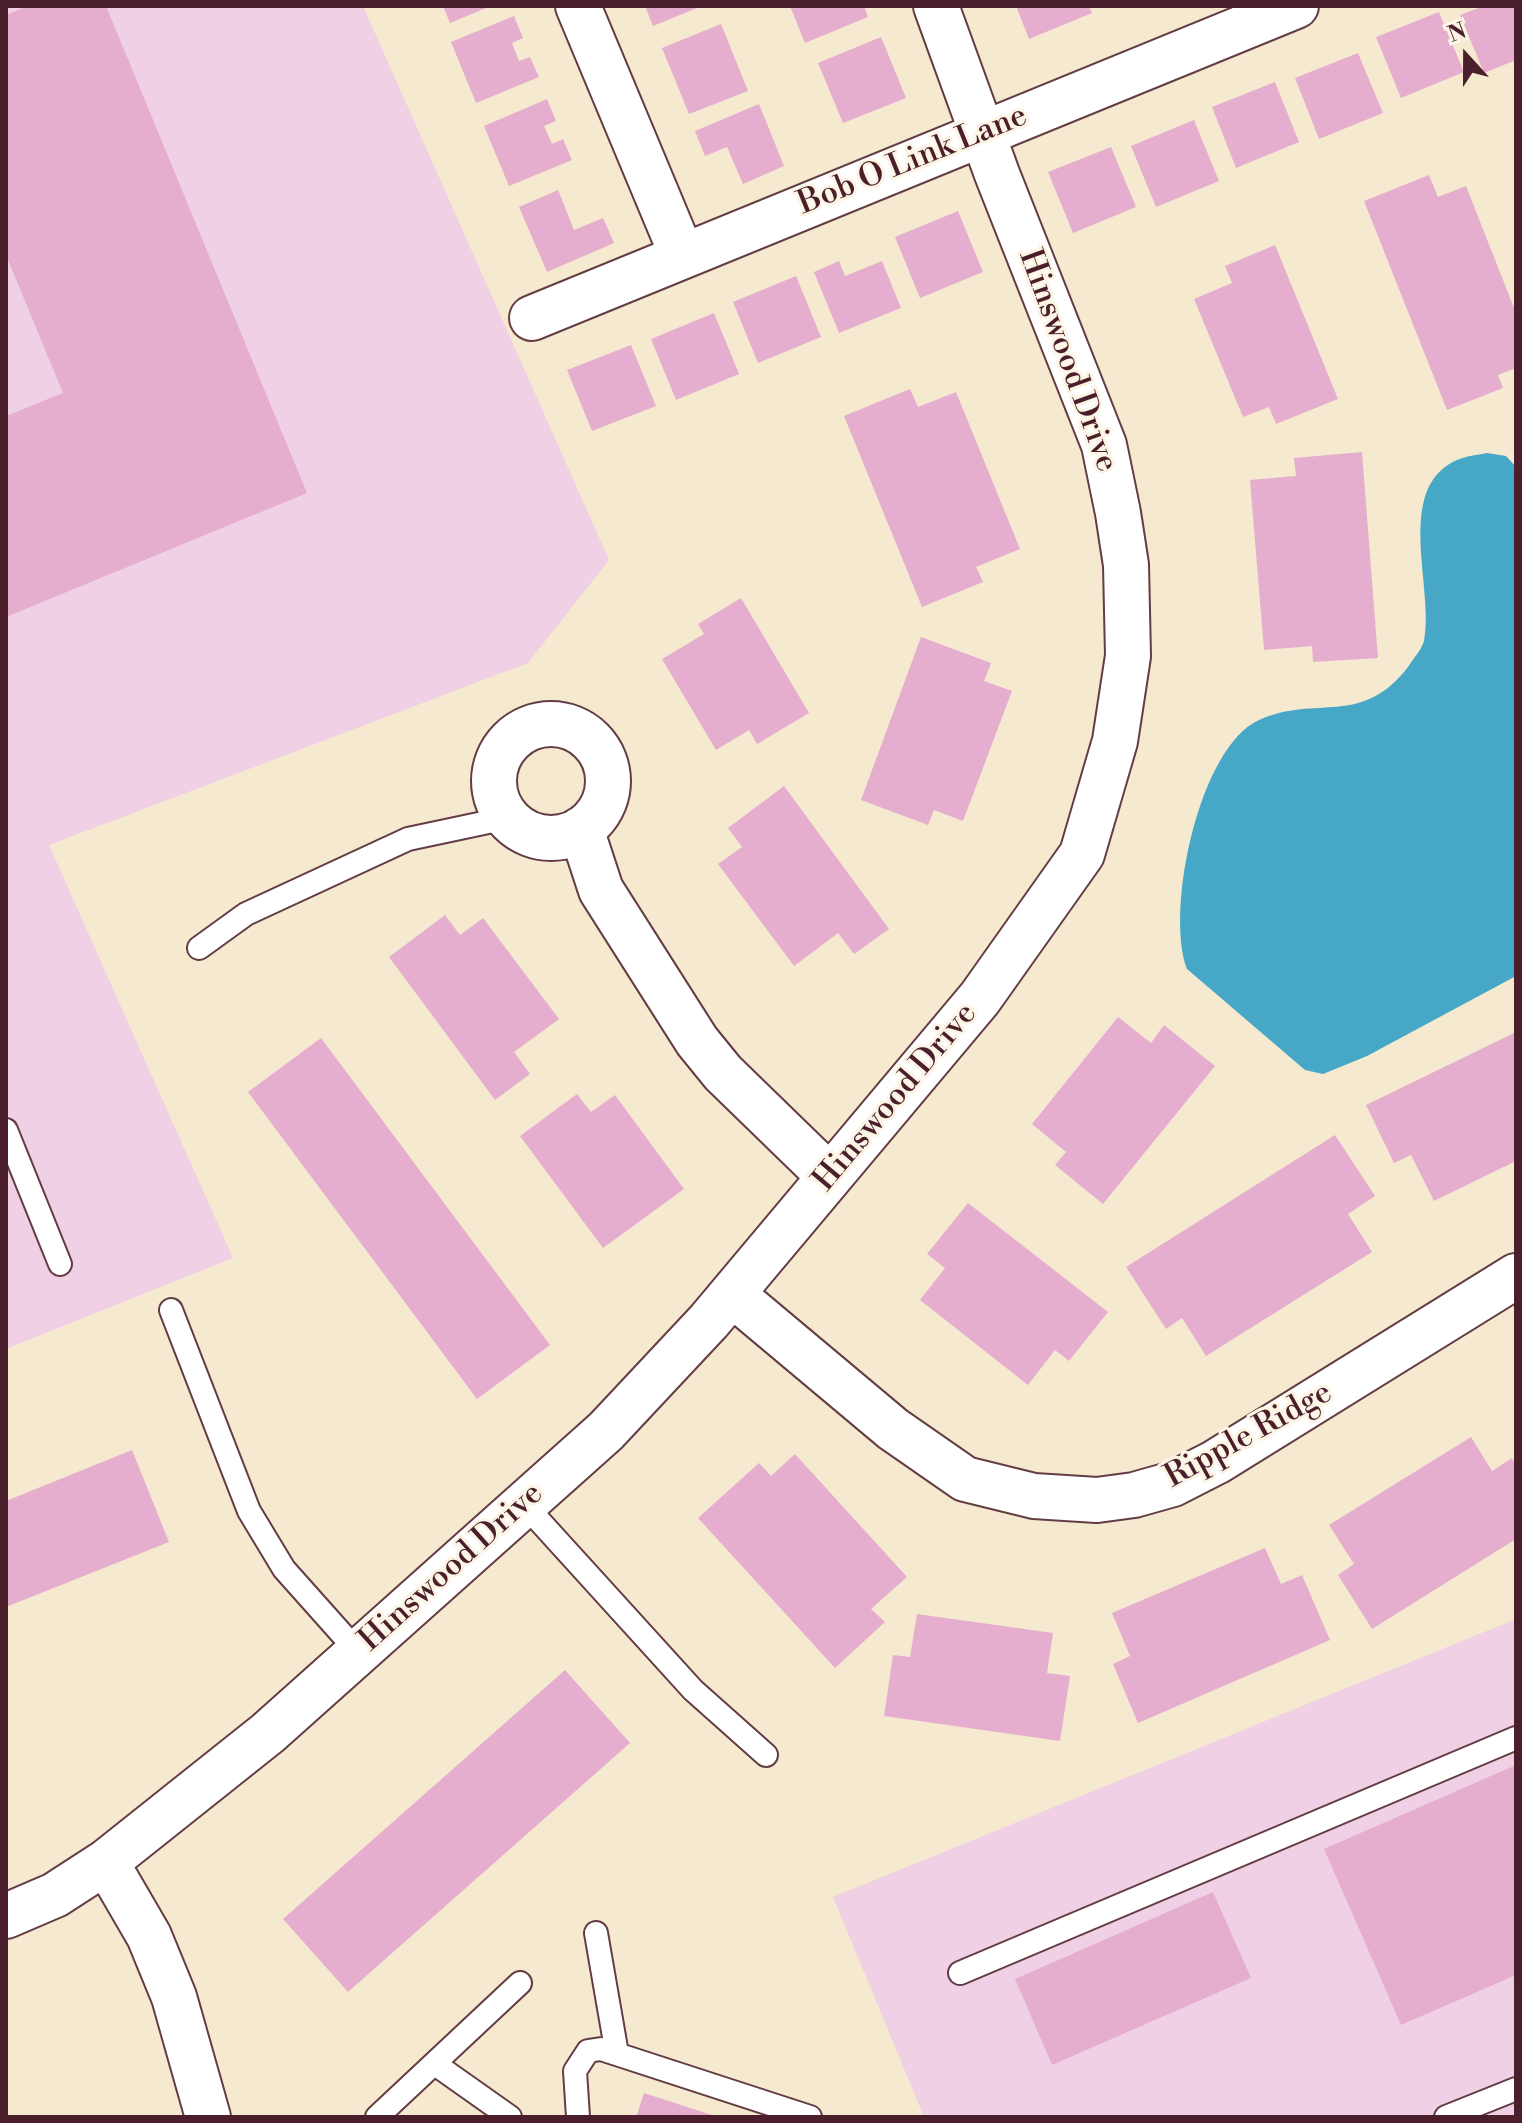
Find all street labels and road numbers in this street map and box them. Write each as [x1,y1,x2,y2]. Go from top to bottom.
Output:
street label: Bob O Link Lane [793,98,1033,224]
street label: Hinswood Drive [1009,245,1125,477]
street label: Hinswood Drive [806,996,986,1200]
street label: Ripple Ridge [1159,1374,1339,1498]
street label: Hinswood Drive [352,1476,552,1660]

